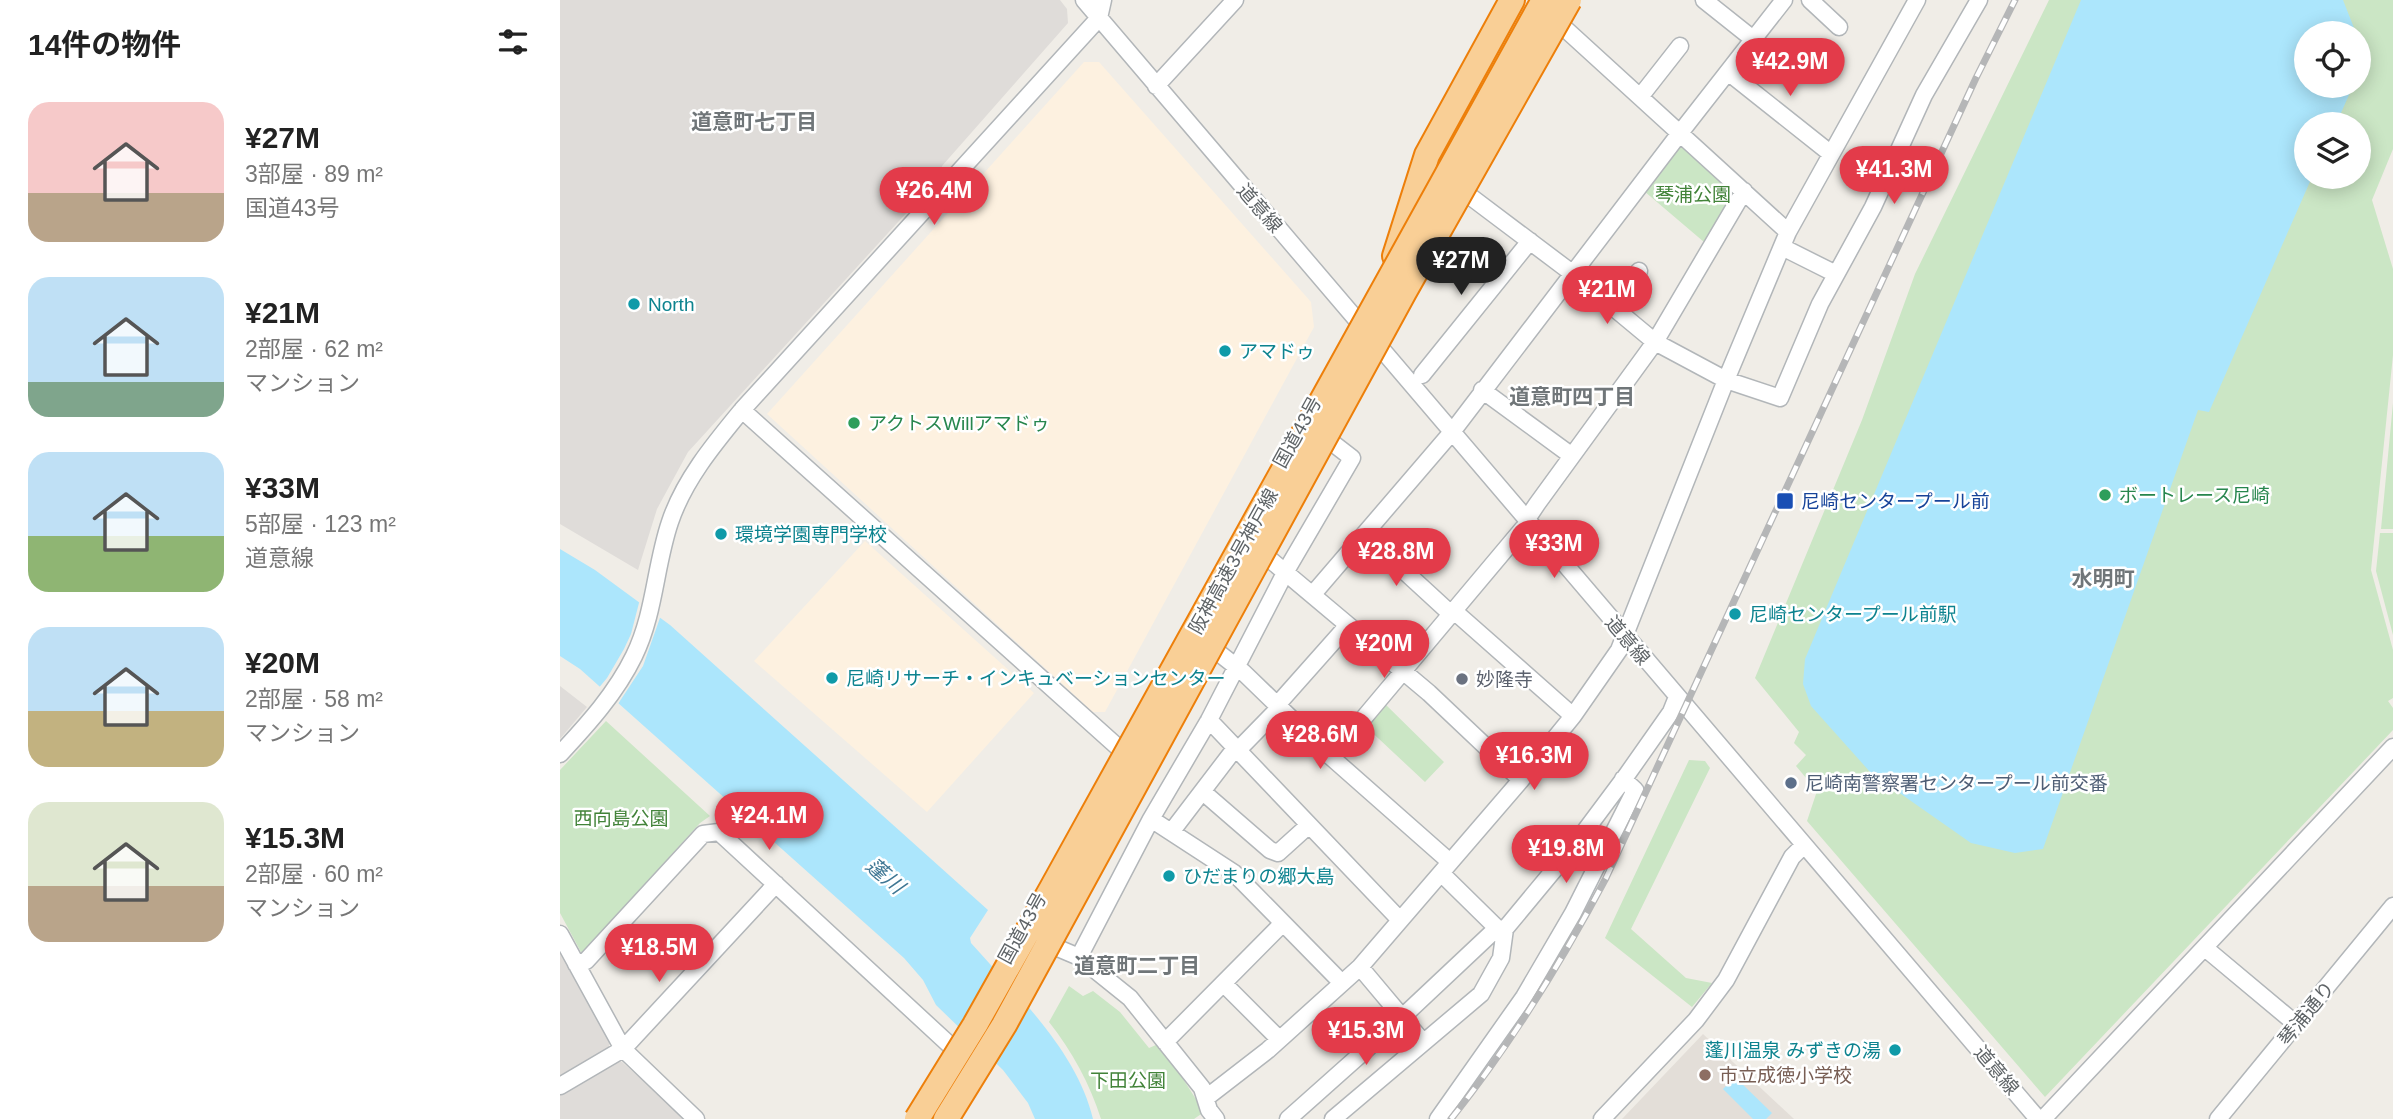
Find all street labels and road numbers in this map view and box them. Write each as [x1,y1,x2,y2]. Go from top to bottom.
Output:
street label: 道意線 [1233,180,1286,237]
street label: 国道43号 [1269,393,1326,472]
street label: 阪神高速3号神戸線 [1185,485,1282,637]
street label: 道意線 [1601,612,1654,669]
street label: 国道43号 [994,889,1051,968]
street label: 琴浦通り [2274,977,2338,1049]
street label: 道意線 [1970,1042,2023,1099]

